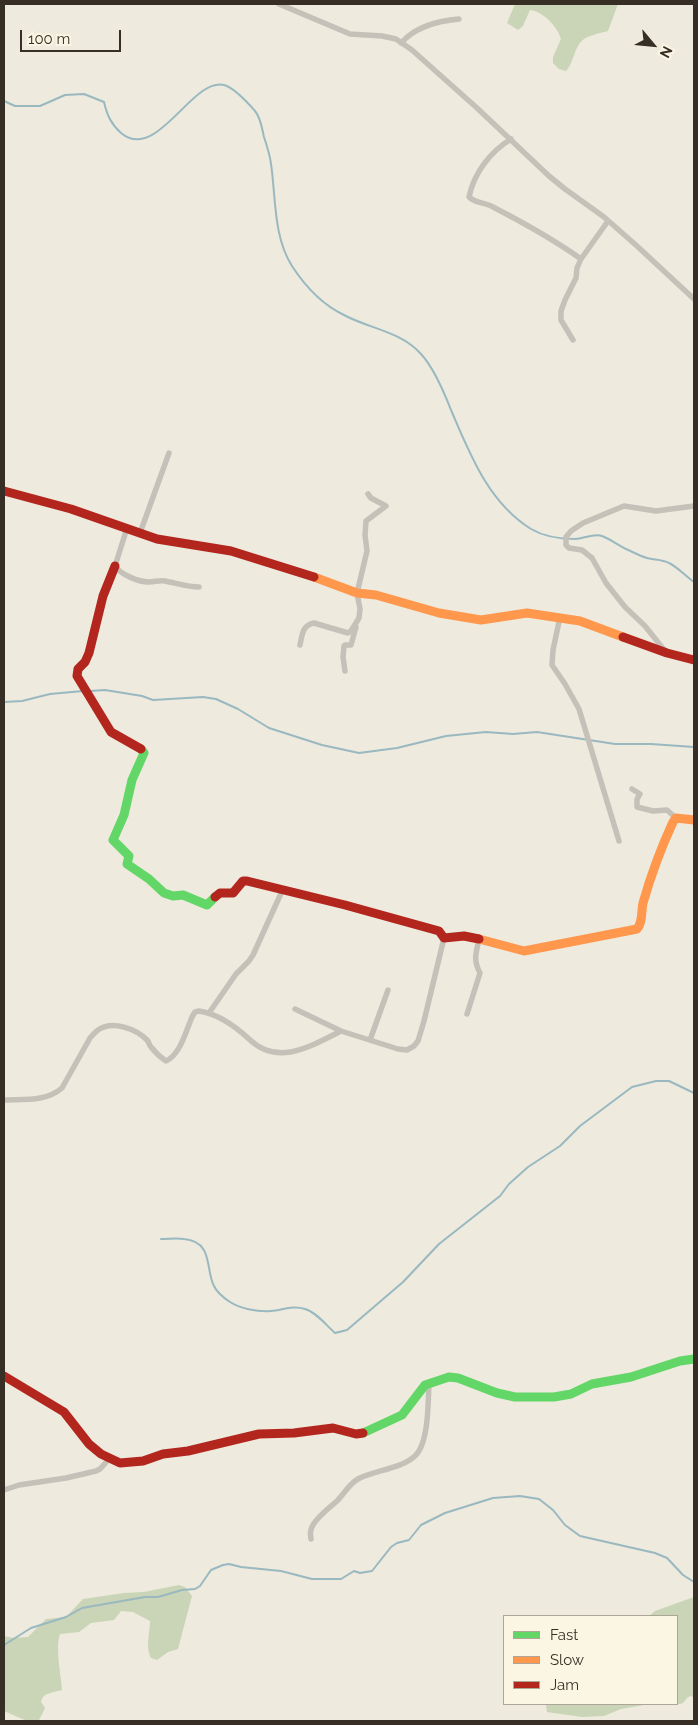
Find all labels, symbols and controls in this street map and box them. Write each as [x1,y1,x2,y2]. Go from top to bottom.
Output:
scale bar [22,20,124,52]
north arrow [628,20,678,70]
text: 100 m [28,30,70,48]
text: N [657,44,676,61]
legend [503,1615,678,1705]
text: Fast [550,1626,578,1644]
text: Slow [550,1651,584,1669]
text: Jam [550,1676,579,1694]

